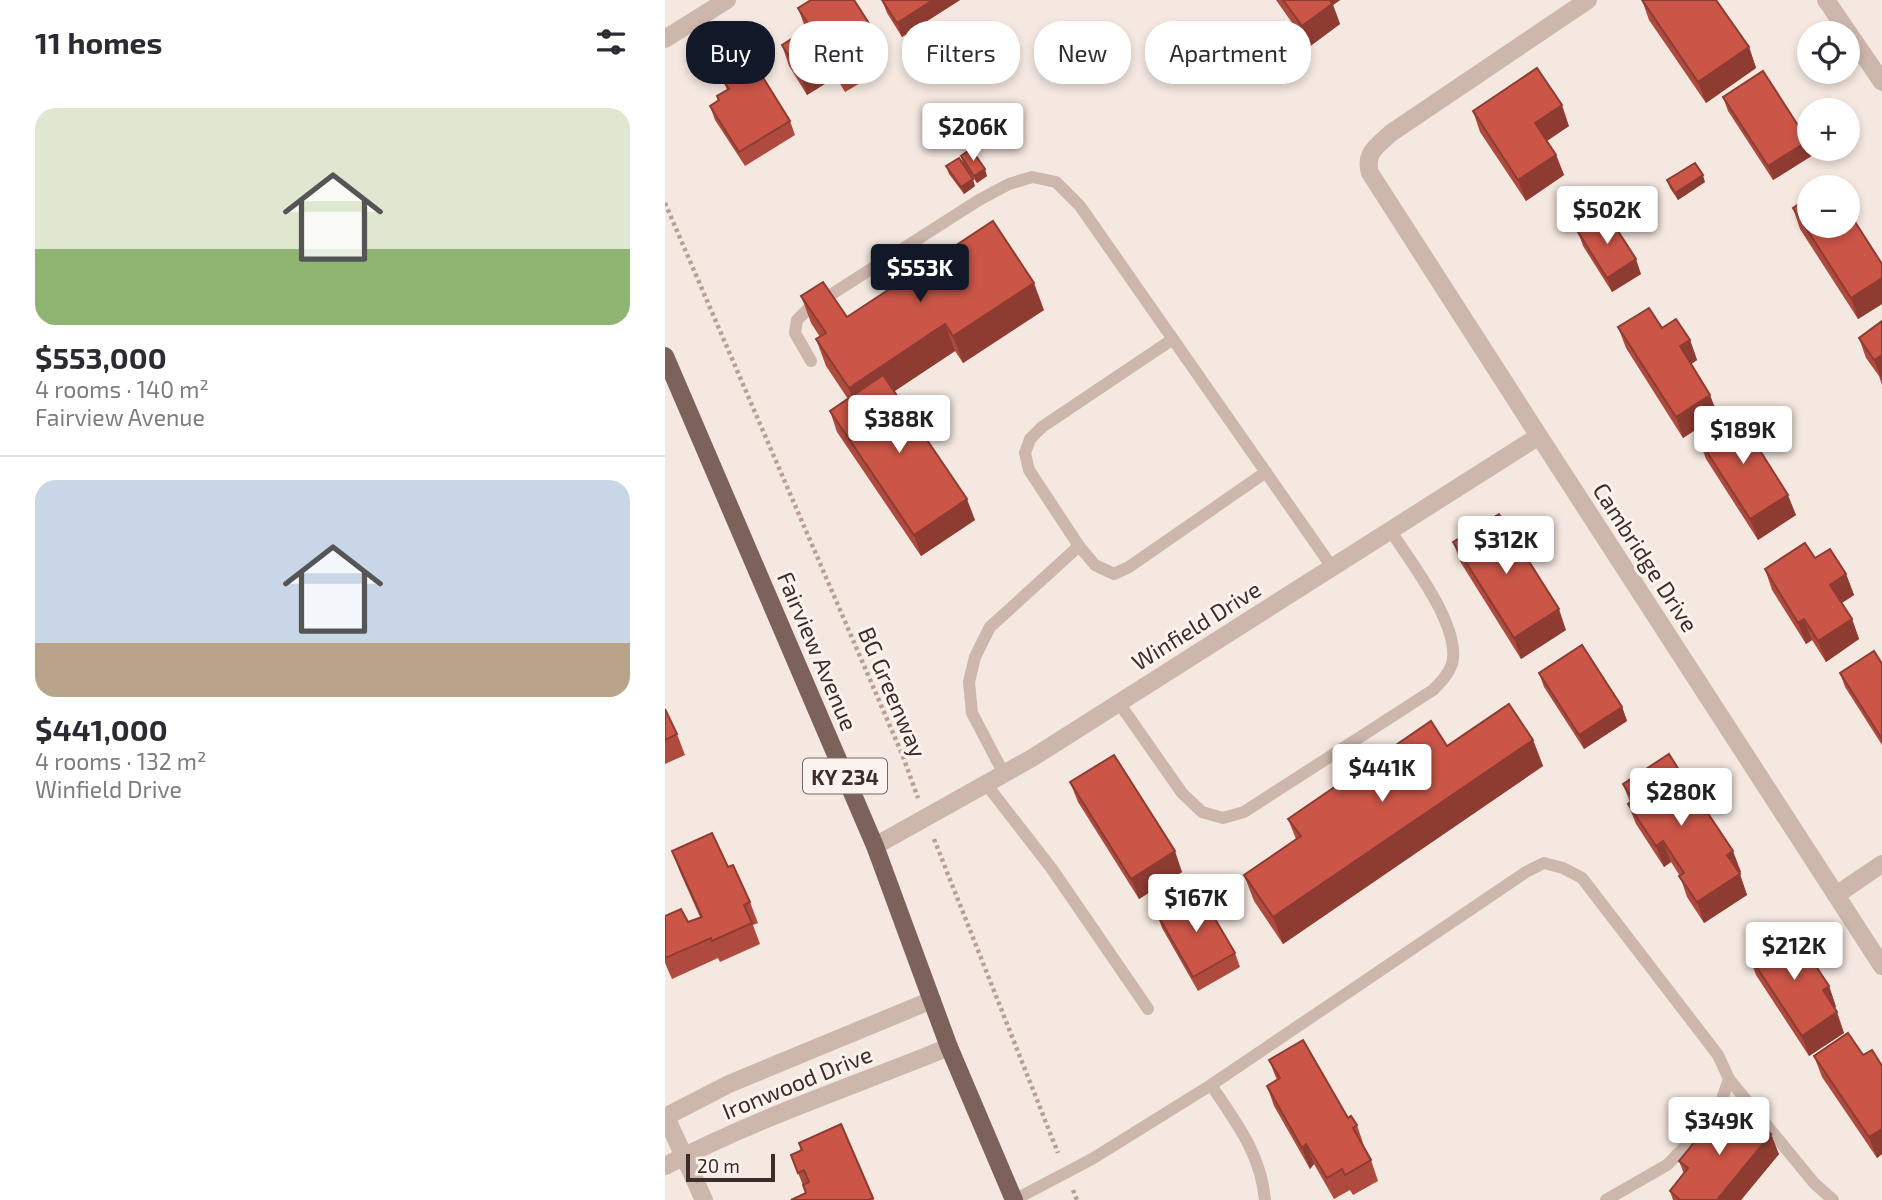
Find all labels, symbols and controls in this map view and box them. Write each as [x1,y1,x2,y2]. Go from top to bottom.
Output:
chip: Buy [686,21,775,84]
chip: Rent [789,21,888,84]
chip: Filters [902,21,1020,84]
chip: New [1034,21,1131,84]
chip: Apartment [1145,21,1311,84]
map controls [1797,21,1860,238]
button: locate [1797,21,1860,84]
icon: filters [592,23,630,61]
text: 11 homes [35,24,162,60]
button: + [1797,98,1860,161]
pin: $206K [924,104,1022,163]
text: $206K [938,112,1008,140]
icon: home [270,154,396,280]
button: − [1797,175,1860,238]
pin: $502K [1558,187,1656,246]
text: $502K [1573,195,1641,223]
pin: $553K [871,244,969,304]
text: $553K [887,253,953,281]
text: $553,000 [35,339,167,375]
text: 4 rooms · 140 m² [35,375,209,403]
pin: $388K [850,396,948,455]
text: Fairview Avenue [35,403,205,431]
text: $388K [864,404,934,432]
pin: $189K [1694,406,1792,466]
text: $189K [1710,415,1776,443]
street label: Cambridge Drive [1587,477,1705,637]
pin: $312K [1457,516,1555,576]
text: $312K [1474,525,1538,553]
icon: home [270,526,396,652]
street label: Fairview Avenue [772,567,864,735]
street label: Winfield Drive [1126,574,1266,676]
street label: BG Greenway [853,623,933,761]
text: $441,000 [35,711,168,747]
pin: $441K [1333,744,1431,804]
text: 4 rooms · 132 m² [35,747,207,775]
text: $441K [1348,753,1416,781]
road number: KY 234 [803,758,887,794]
pin: $280K [1632,768,1730,828]
text: Winfield Drive [35,775,182,803]
text: $280K [1646,777,1716,805]
pin: $167K [1147,874,1245,934]
text: $167K [1164,883,1228,911]
pin: $212K [1745,922,1843,982]
text: $212K [1762,931,1826,959]
street label: Ironwood Drive [718,1039,876,1125]
pin: $349K [1670,1098,1768,1157]
text: $349K [1684,1106,1754,1134]
scale bar [686,1151,775,1183]
text: 20 m [697,1154,740,1177]

